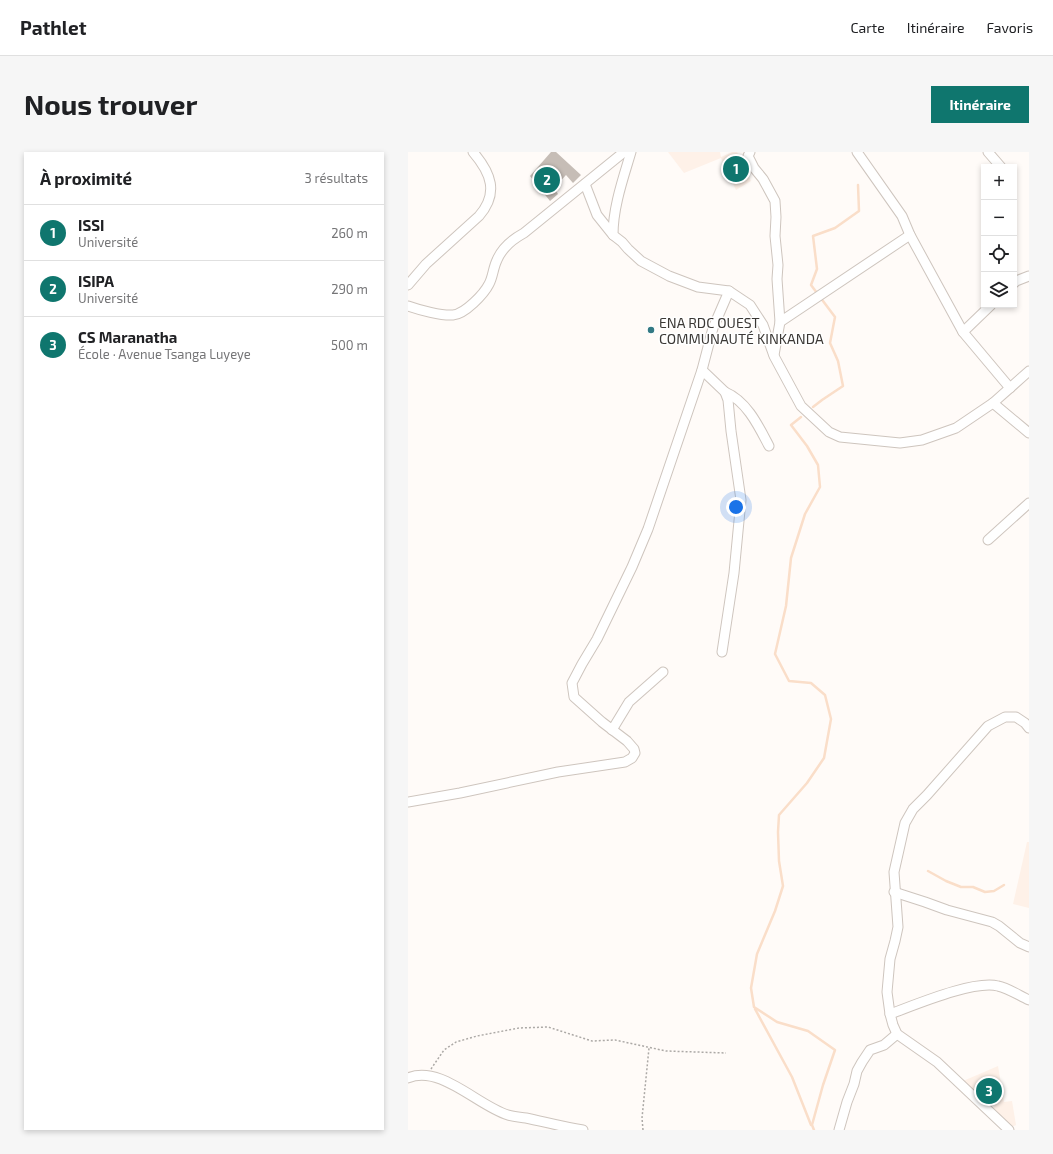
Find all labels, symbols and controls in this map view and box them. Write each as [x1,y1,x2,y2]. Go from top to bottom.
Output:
text: Pathlet [20,16,86,39]
text: Carte [851,19,885,36]
text: Itinéraire [907,19,965,36]
text: Favoris [987,19,1033,36]
button: Itinéraire [931,86,1029,123]
text: Nous trouver [24,87,197,121]
pin: 1 [723,154,749,184]
map controls [981,164,1017,308]
button: + [981,164,1017,200]
pin: 2 [534,165,560,195]
text: À proximité [40,168,132,188]
text: 3 résultats [304,170,368,186]
button: − [981,200,1017,236]
text: ISSI [78,216,104,234]
text: 1 [50,225,56,241]
text: 260 m [331,225,368,241]
text: Université [78,234,138,250]
button: locate [981,236,1017,272]
text: ISIPA [78,272,114,290]
button: layers [981,272,1017,308]
text: 2 [49,281,57,297]
text: 290 m [331,281,368,297]
text: Université [78,290,138,306]
place label: ENA RDC OUEST COMMUNAUTÉ KINKANDA [659,314,824,347]
marker: ENA RDC OUEST COMMUNAUTÉ KINKANDA [646,325,656,335]
text: CS Maranatha [78,328,177,346]
text: 3 [49,337,57,353]
text: 500 m [331,337,368,353]
text: École · Avenue Tsanga Luyeye [78,346,251,362]
your location [726,497,746,517]
pin: 3 [976,1076,1002,1106]

